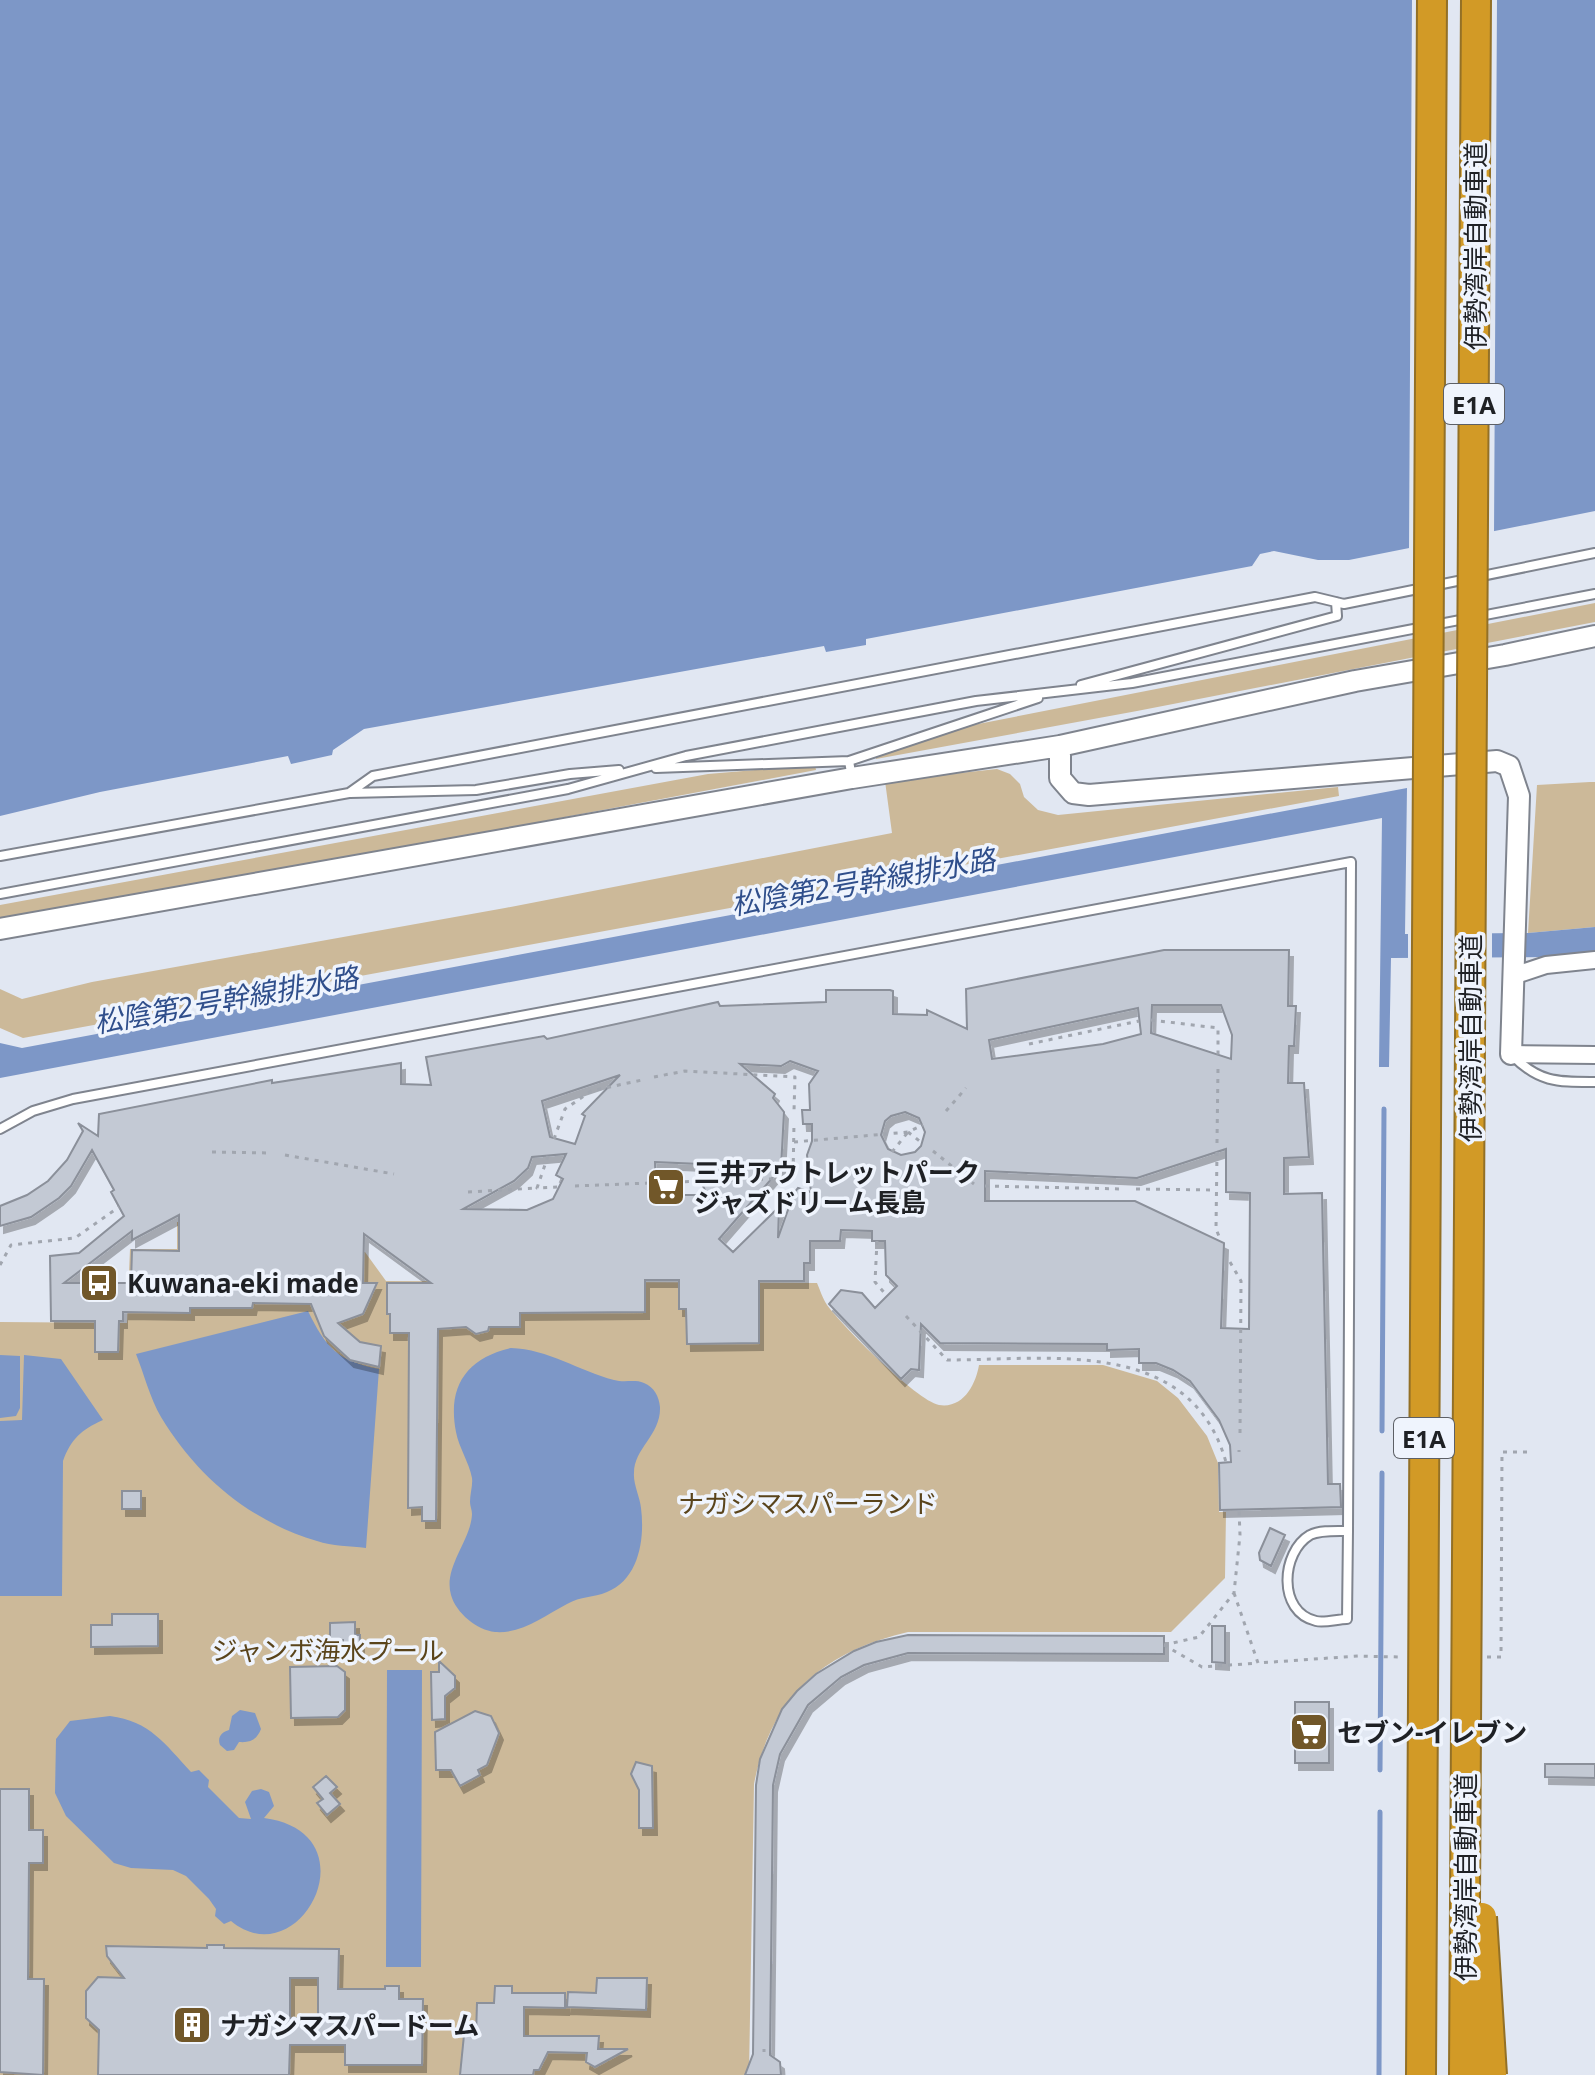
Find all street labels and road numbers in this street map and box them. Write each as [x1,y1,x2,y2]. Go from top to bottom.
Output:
street label: 伊勢湾岸自動車道 [1457,142,1493,350]
road number: E1A [1444,384,1504,424]
street label: 伊勢湾岸自動車道 [1452,934,1488,1142]
road number: E1A [1394,1418,1454,1458]
street label: 伊勢湾岸自動車道 [1447,1773,1483,1981]

